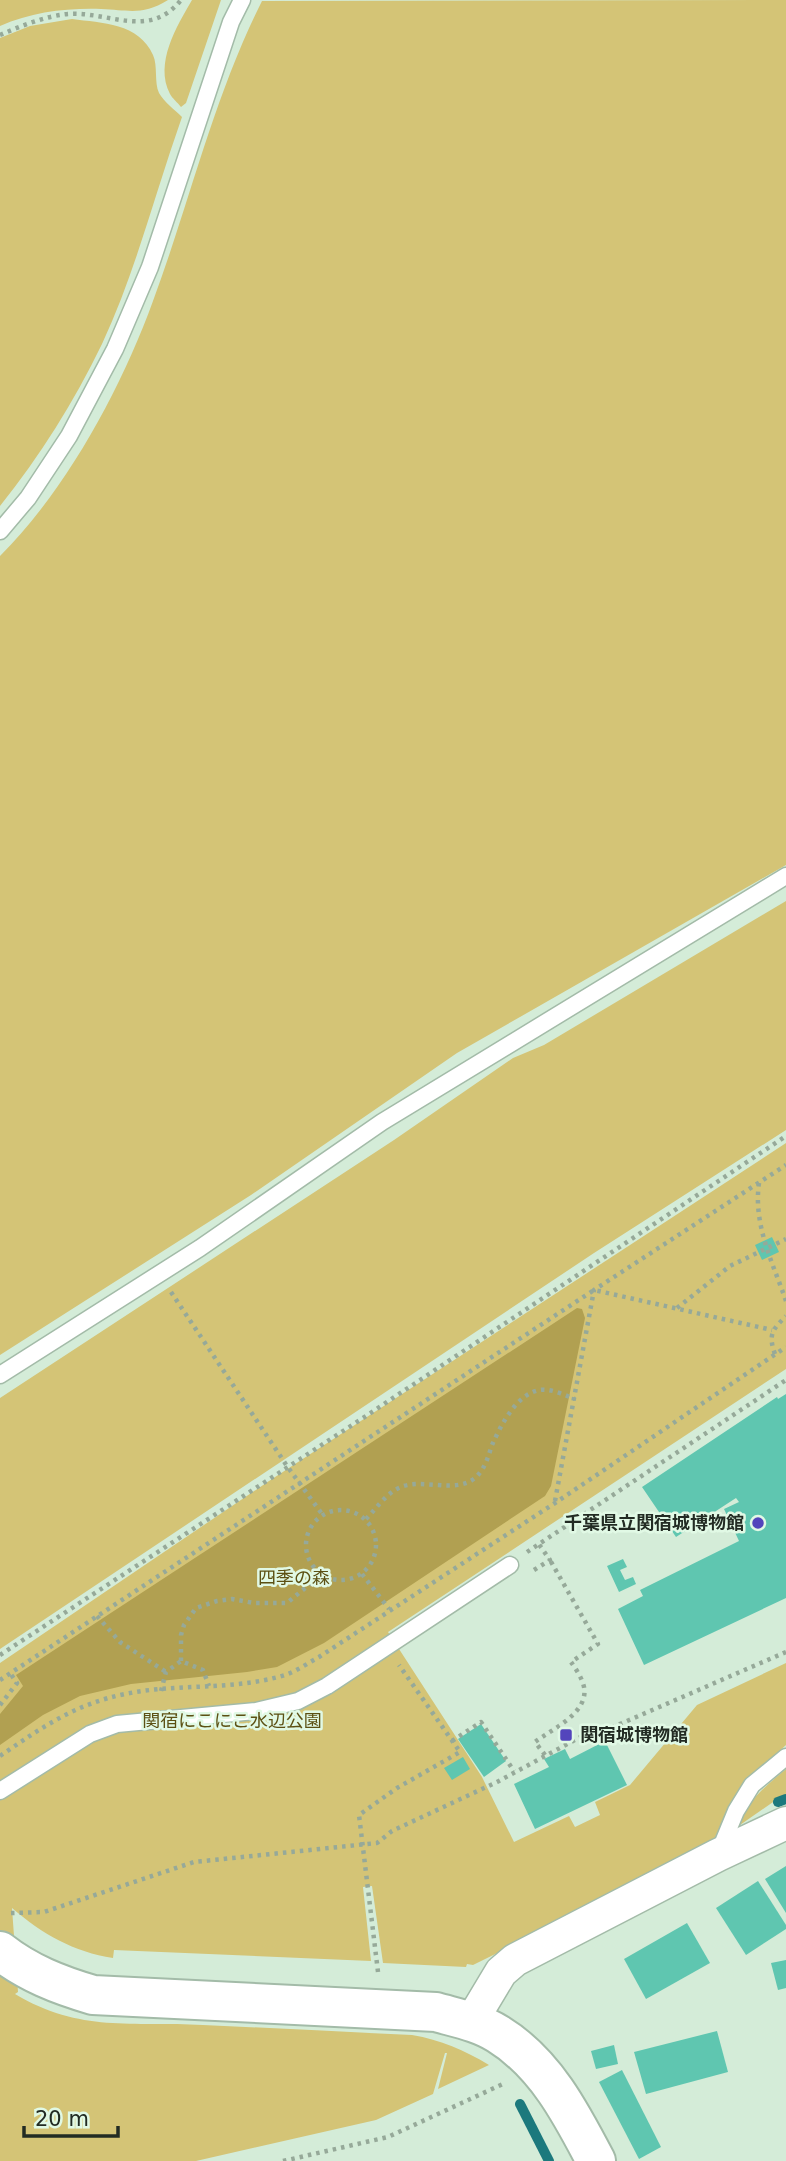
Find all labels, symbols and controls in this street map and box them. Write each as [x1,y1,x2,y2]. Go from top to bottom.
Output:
place label: 千葉県立関宿城博物館 [564,1512,744,1533]
marker: 千葉県立関宿城博物館 [750,1515,766,1531]
park label: 四季の森 [258,1567,330,1588]
park label: 関宿にこにこ水辺公園 [142,1710,322,1731]
place label: 関宿城博物館 [580,1724,688,1745]
marker: 関宿城博物館 [558,1727,574,1743]
scale bar [24,2094,119,2138]
text: 20 m [35,2107,89,2131]

